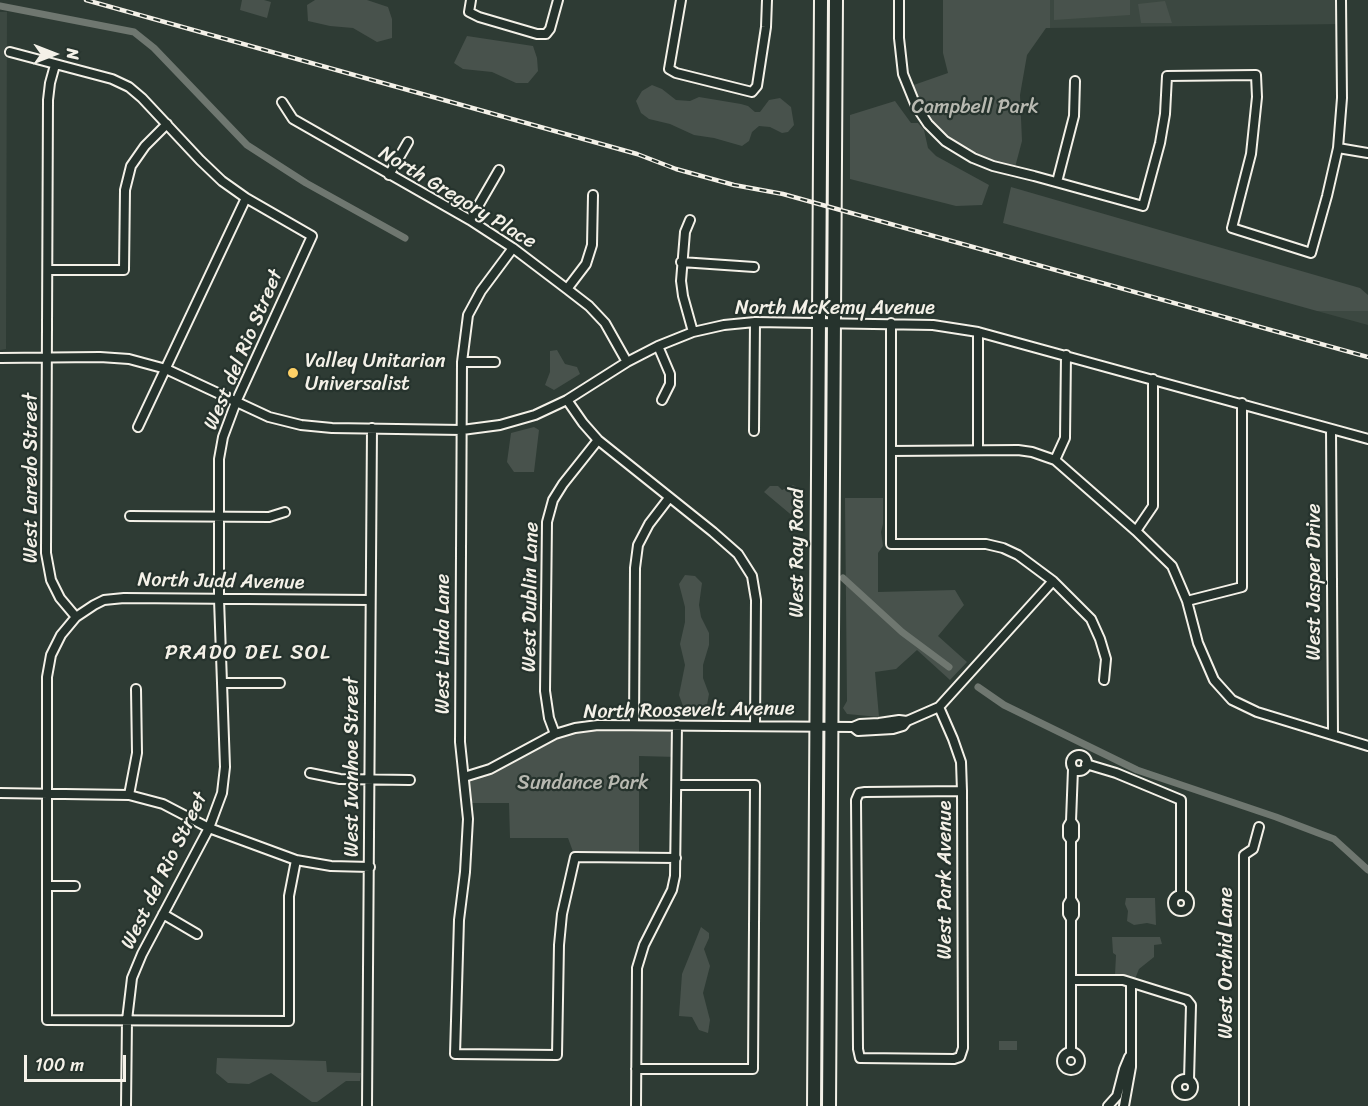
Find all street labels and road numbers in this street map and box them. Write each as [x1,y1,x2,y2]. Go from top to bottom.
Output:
street label: North Gregory Place [374,141,540,255]
street label: West del Rio Street [199,266,289,434]
street label: North McKemy Avenue [735,297,935,321]
street label: West Laredo Street [20,393,44,563]
street label: West Ray Road [786,488,810,618]
street label: West Jasper Drive [1303,504,1327,660]
street label: West Dublin Lane [518,522,544,672]
street label: North Judd Avenue [137,569,305,595]
street label: West Linda Lane [432,574,456,714]
street label: West Ivanhoe Street [341,677,365,857]
street label: North Roosevelt Avenue [583,697,795,725]
street label: West del Rio Street [117,789,213,953]
street label: West Park Avenue [934,801,958,959]
street label: West Orchid Lane [1215,887,1239,1039]

